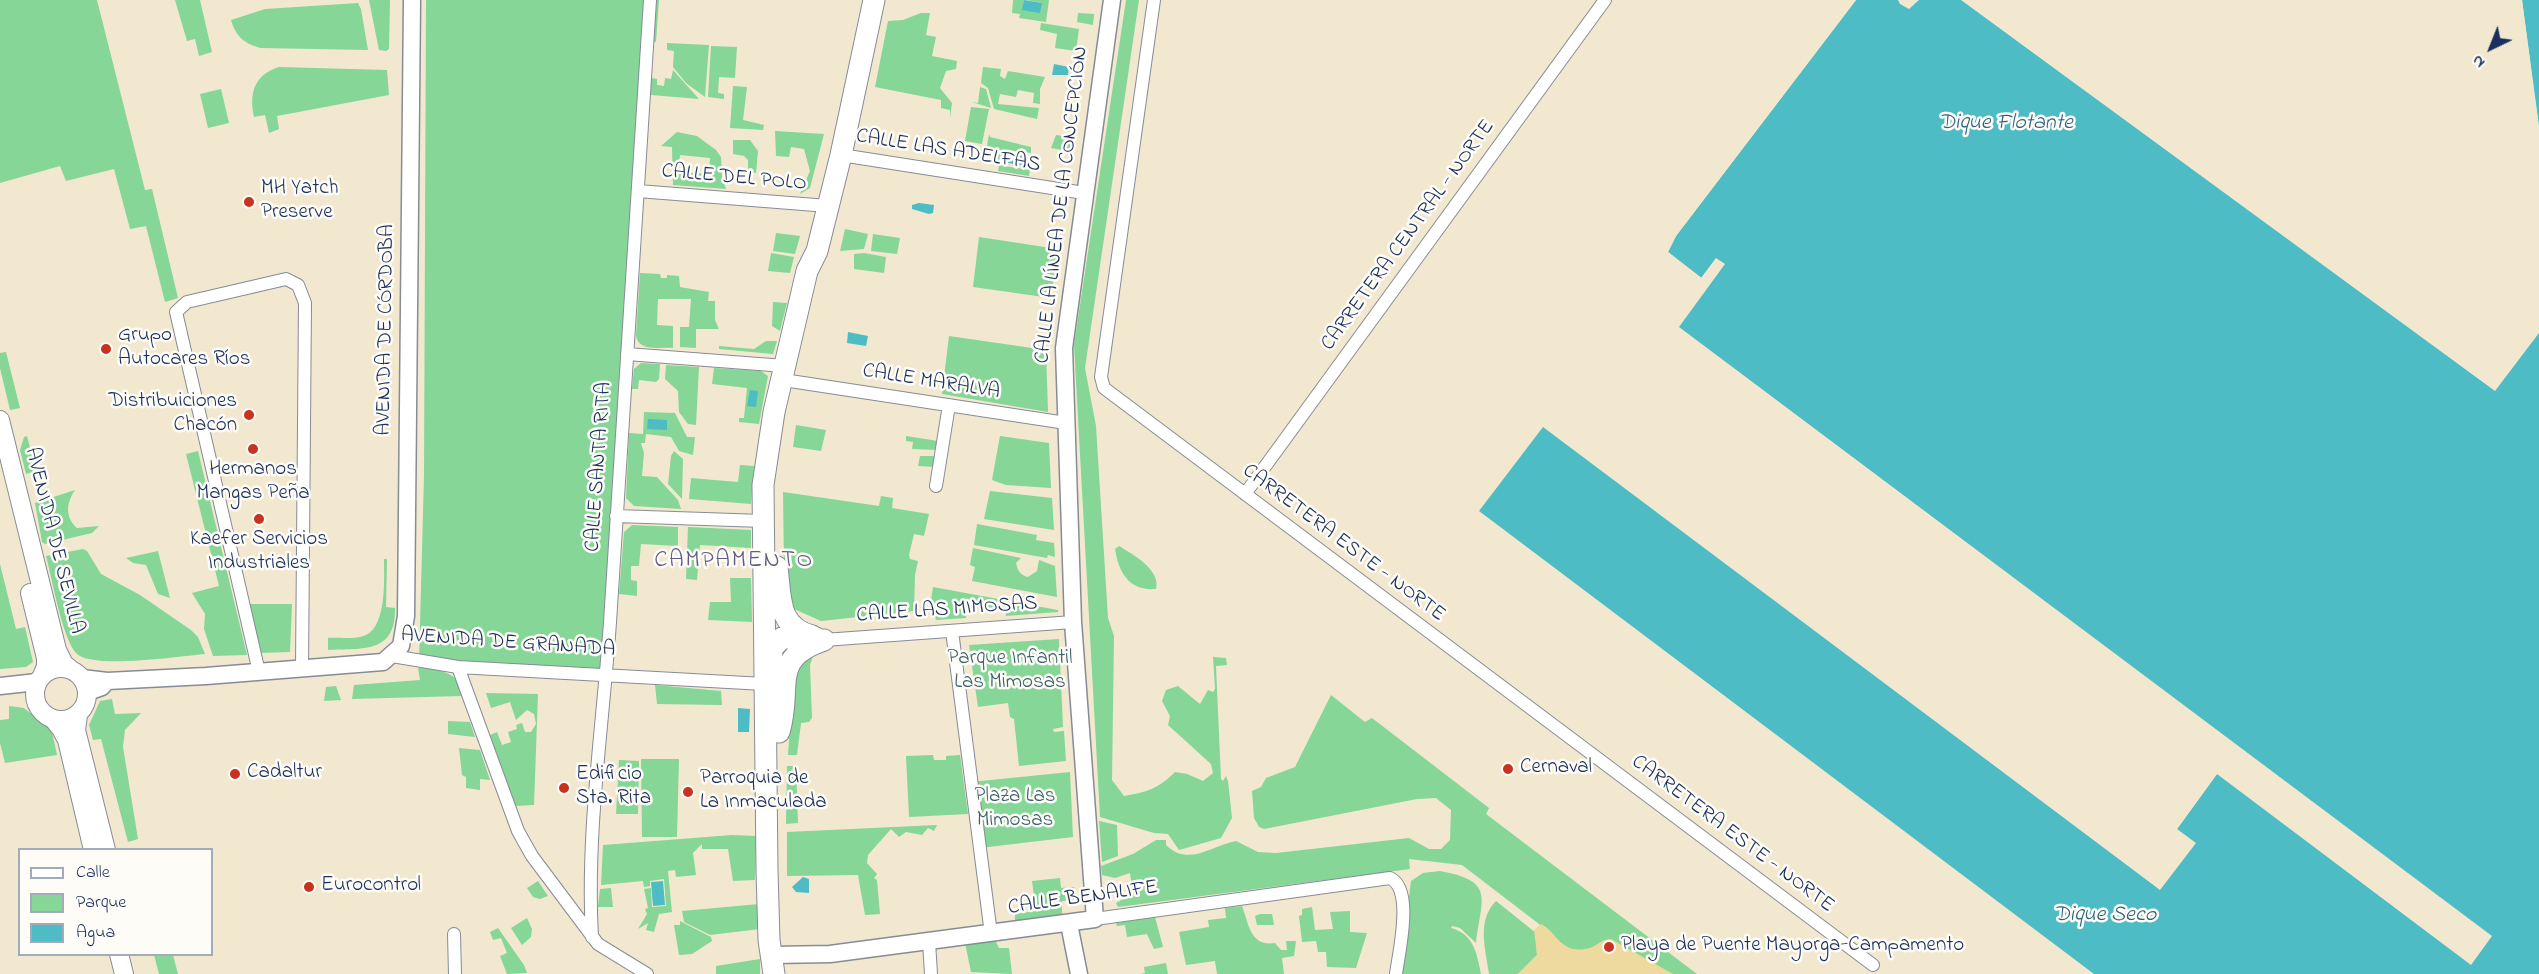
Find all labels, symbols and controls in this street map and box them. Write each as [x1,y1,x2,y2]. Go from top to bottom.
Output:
north arrow [2461,18,2521,78]
street label: CALLE LA LÍNEA DE LA CONCEPCIÓN [1031,45,1095,365]
text: N [2467,49,2491,74]
water label: Dique Flotante [1939,111,2073,137]
street label: CARRETERA CENTRAL - NORTE [1317,116,1501,356]
street label: CALLE LAS ADELFAS [854,125,1042,179]
street label: CALLE DEL POLO [660,160,808,198]
place label: MH Yatch Preserve [261,177,339,227]
marker: MH Yatch Preserve [242,195,256,209]
street label: AVENIDA DE CÓRDOBA [373,224,401,436]
place label: Grupo Autocares Ríos [118,324,250,374]
marker: Grupo Autocares Ríos [99,342,113,356]
street label: CALLE MARALVA [860,360,1002,406]
street label: CALLE SANTA RITA [581,381,619,553]
place label: Distribuiciones Chacón [108,390,237,440]
marker: Distribuiciones Chacón [242,408,256,422]
marker: Hermanos Mangas Peña [246,442,260,456]
street label: AVENIDA DE SEVILLA [18,445,88,637]
place label: Hermanos Mangas Peña [196,458,310,508]
street label: CARRETERA ESTE - NORTE [1237,459,1449,629]
marker: Kaefer Servicios Industriales [252,512,266,526]
place label: Kaefer Servicios Industriales [190,528,328,578]
district label: CAMPAMENTO [654,548,814,576]
street label: CALLE LAS MIMOSAS [856,592,1038,630]
street label: AVENIDA DE GRANADA [400,624,616,664]
park label: Parque Infantil Las Mimosas [947,647,1073,697]
street label: CARRETERA ESTE - NORTE [1626,750,1838,920]
place label: Cernaval [1520,756,1592,782]
place label: Cadaltur [247,761,322,787]
marker: Cernaval [1501,762,1515,776]
place label: Edificio Sta. Rita [576,763,651,813]
marker: Cadaltur [228,767,242,781]
place label: Parroquia de La Inmaculada [700,767,827,817]
marker: Edificio Sta. Rita [557,781,571,795]
marker: Parroquia de La Inmaculada [681,785,695,799]
park label: Plaza Las Mimosas [975,785,1055,835]
legend [18,848,213,956]
text: Calle [76,860,110,886]
place label: Eurocontrol [321,874,421,900]
street label: CALLE BENALIFE [1006,876,1160,922]
marker: Eurocontrol [302,880,316,894]
text: Parque [76,890,126,916]
water label: Dique Seco [2054,903,2156,929]
text: Agua [76,920,115,946]
place label: Playa de Puente Mayorga-Campamento [1621,934,1964,960]
marker: Playa de Puente Mayorga-Campamento [1602,940,1616,954]

